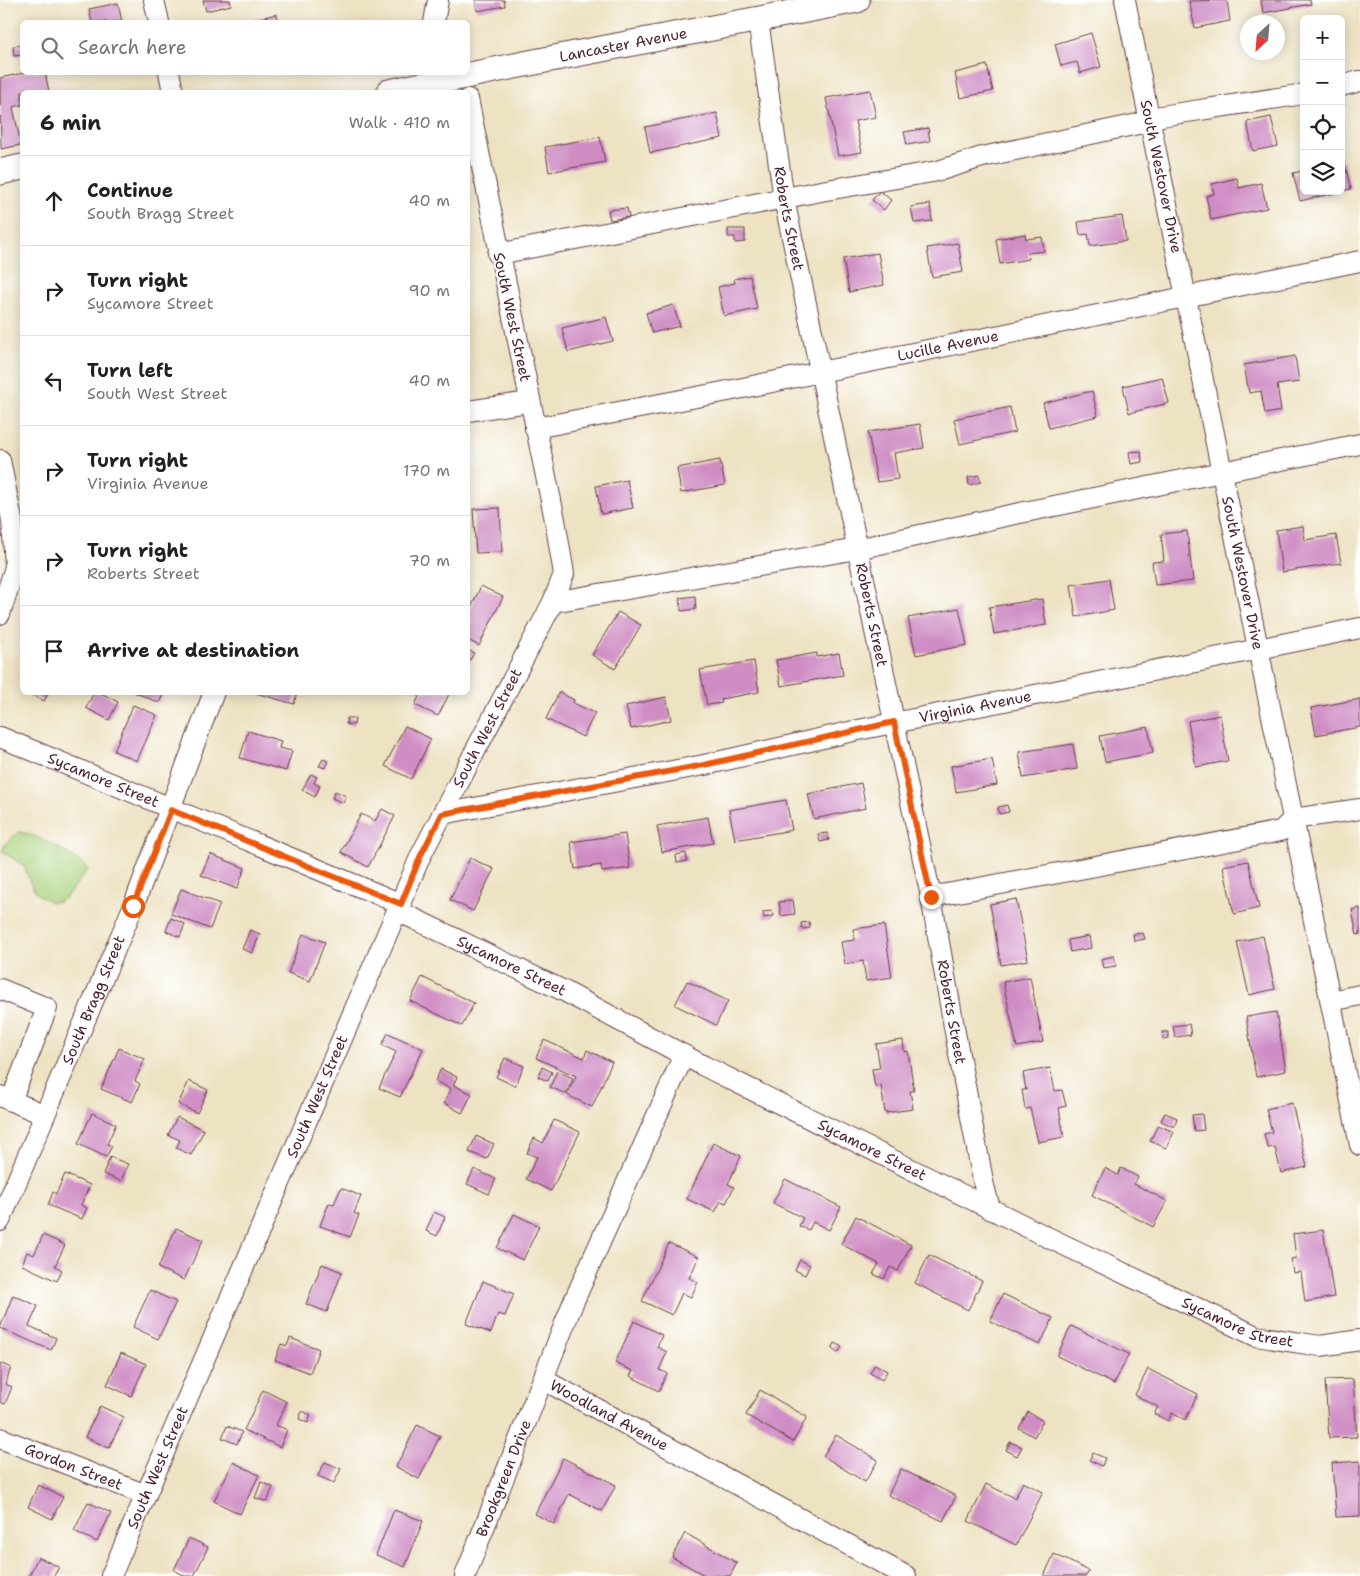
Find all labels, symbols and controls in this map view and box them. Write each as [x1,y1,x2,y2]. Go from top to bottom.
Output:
north arrow [1240,15,1285,60]
map controls [1300,15,1345,195]
button: + [1300,15,1345,60]
search box [20,20,470,75]
street label: Lancaster Avenue [558,23,689,67]
icon: search [38,34,66,62]
text: Search here [78,35,187,60]
button: − [1300,60,1345,105]
street label: South Westover Drive [1136,98,1187,255]
button: locate [1300,105,1345,150]
text: 6 min [40,109,101,137]
text: Walk · 410 m [349,112,450,133]
button: layers [1300,150,1345,195]
street label: Roberts Street [769,165,809,273]
text: Continue [87,178,173,203]
icon: ahead [40,187,68,215]
text: 40 m [408,190,450,211]
text: South Bragg Street [87,203,234,224]
street label: South West Street [489,251,535,383]
text: Turn right [87,268,188,293]
icon: right [40,277,68,305]
text: 90 m [409,280,450,301]
text: Sycamore Street [87,293,214,314]
street label: Lucille Avenue [895,326,1000,366]
text: Turn left [87,358,173,383]
icon: left [40,367,68,395]
text: 40 m [408,370,450,391]
text: South West Street [87,383,227,404]
text: Turn right [87,448,188,473]
icon: right [40,457,68,485]
text: 170 m [403,460,450,481]
text: Virginia Avenue [87,473,209,494]
street label: South Westover Drive [1217,495,1268,651]
text: Turn right [87,538,188,563]
icon: right [40,547,68,575]
text: 70 m [409,550,450,571]
street label: Roberts Street [851,561,892,669]
text: Roberts Street [87,563,200,584]
icon: arrive [40,637,68,665]
text: Arrive at destination [87,638,299,663]
street label: South West Street [448,665,527,791]
street label: Virginia Avenue [917,686,1033,728]
street label: Sycamore Street [45,748,162,812]
route end [920,886,943,909]
route start [122,895,145,918]
street label: Sycamore Street [454,931,569,1001]
street label: South Bragg Street [57,932,130,1068]
street label: Roberts Street [932,958,971,1066]
street label: South West Street [282,1032,352,1161]
street label: Sycamore Street [815,1114,930,1185]
street label: Sycamore Street [1178,1292,1295,1352]
street label: Woodland Avenue [546,1375,672,1455]
street label: South West Street [122,1403,193,1532]
street label: Brookgreen Drive [471,1417,536,1540]
street label: Gordon Street [22,1439,125,1495]

